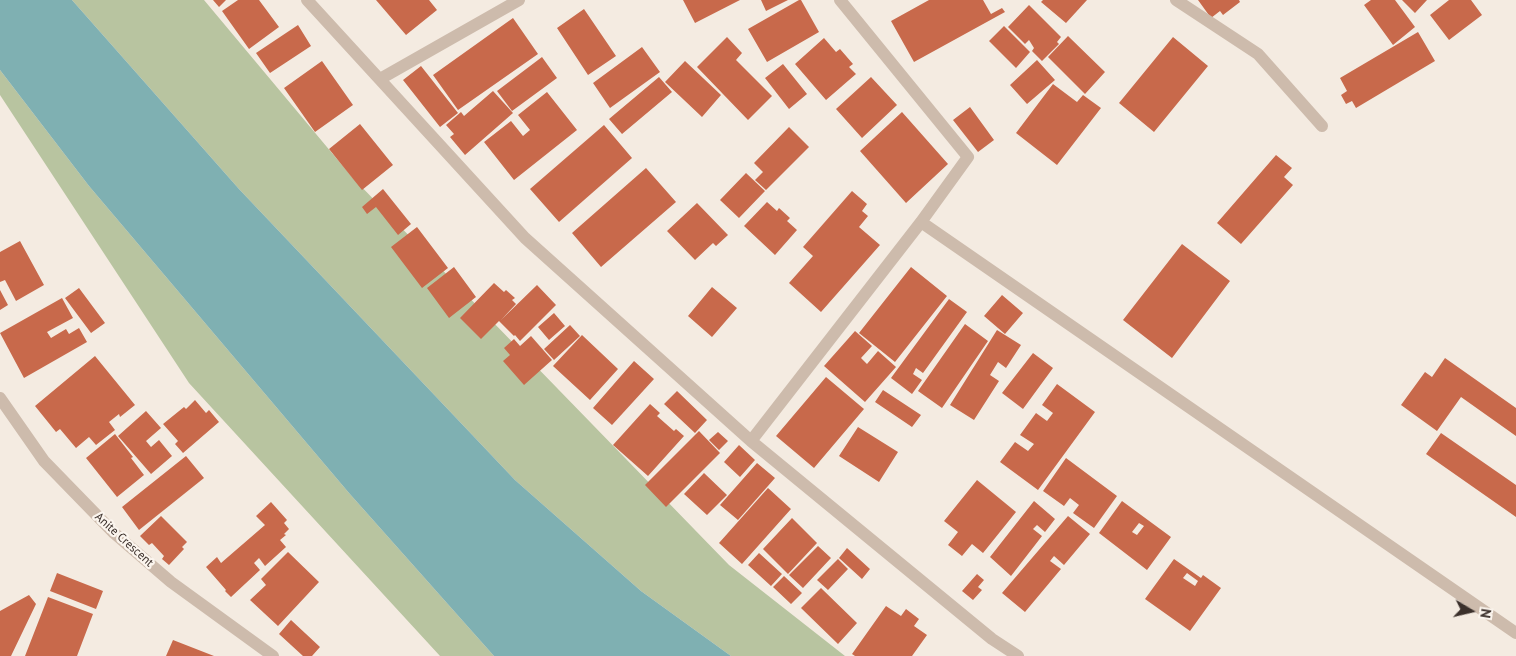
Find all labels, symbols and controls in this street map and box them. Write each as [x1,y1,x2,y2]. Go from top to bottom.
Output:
street label: Anite Crescent [92,510,156,570]
north arrow [1446,586,1496,636]
text: N [1476,607,1495,619]

